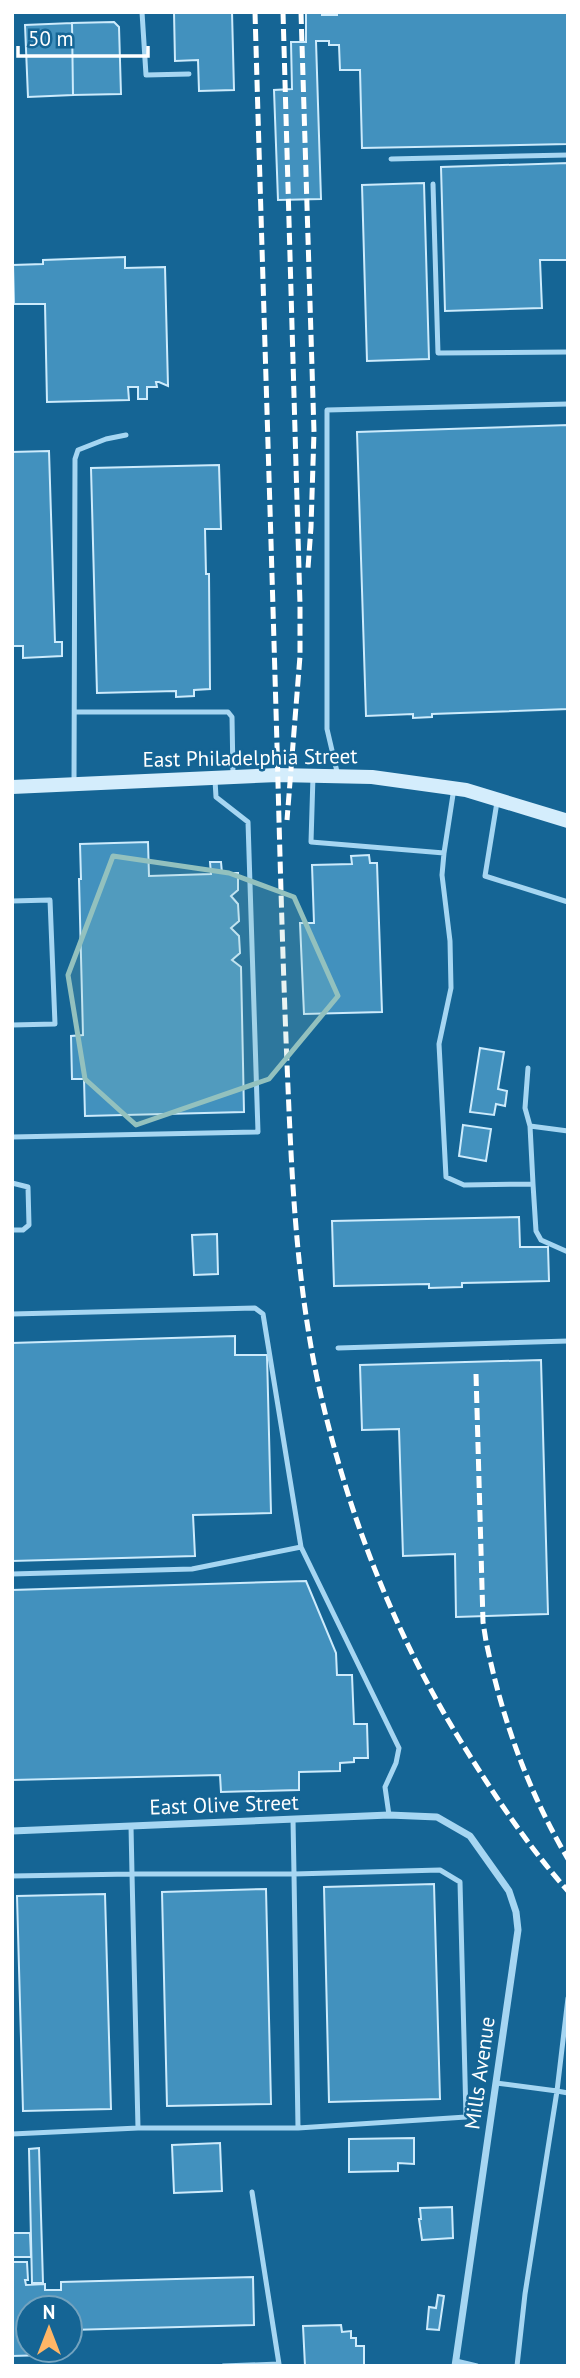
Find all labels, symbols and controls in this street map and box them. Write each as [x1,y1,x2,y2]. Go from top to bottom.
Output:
scale bar [18,14,147,58]
text: 50 m [28,25,74,52]
street label: East Philadelphia Street [142,742,358,773]
street label: East Olive Street [149,1788,299,1821]
street label: Mills Avenue [458,2015,501,2131]
north arrow [14,2294,84,2364]
text: N [43,2300,55,2324]

